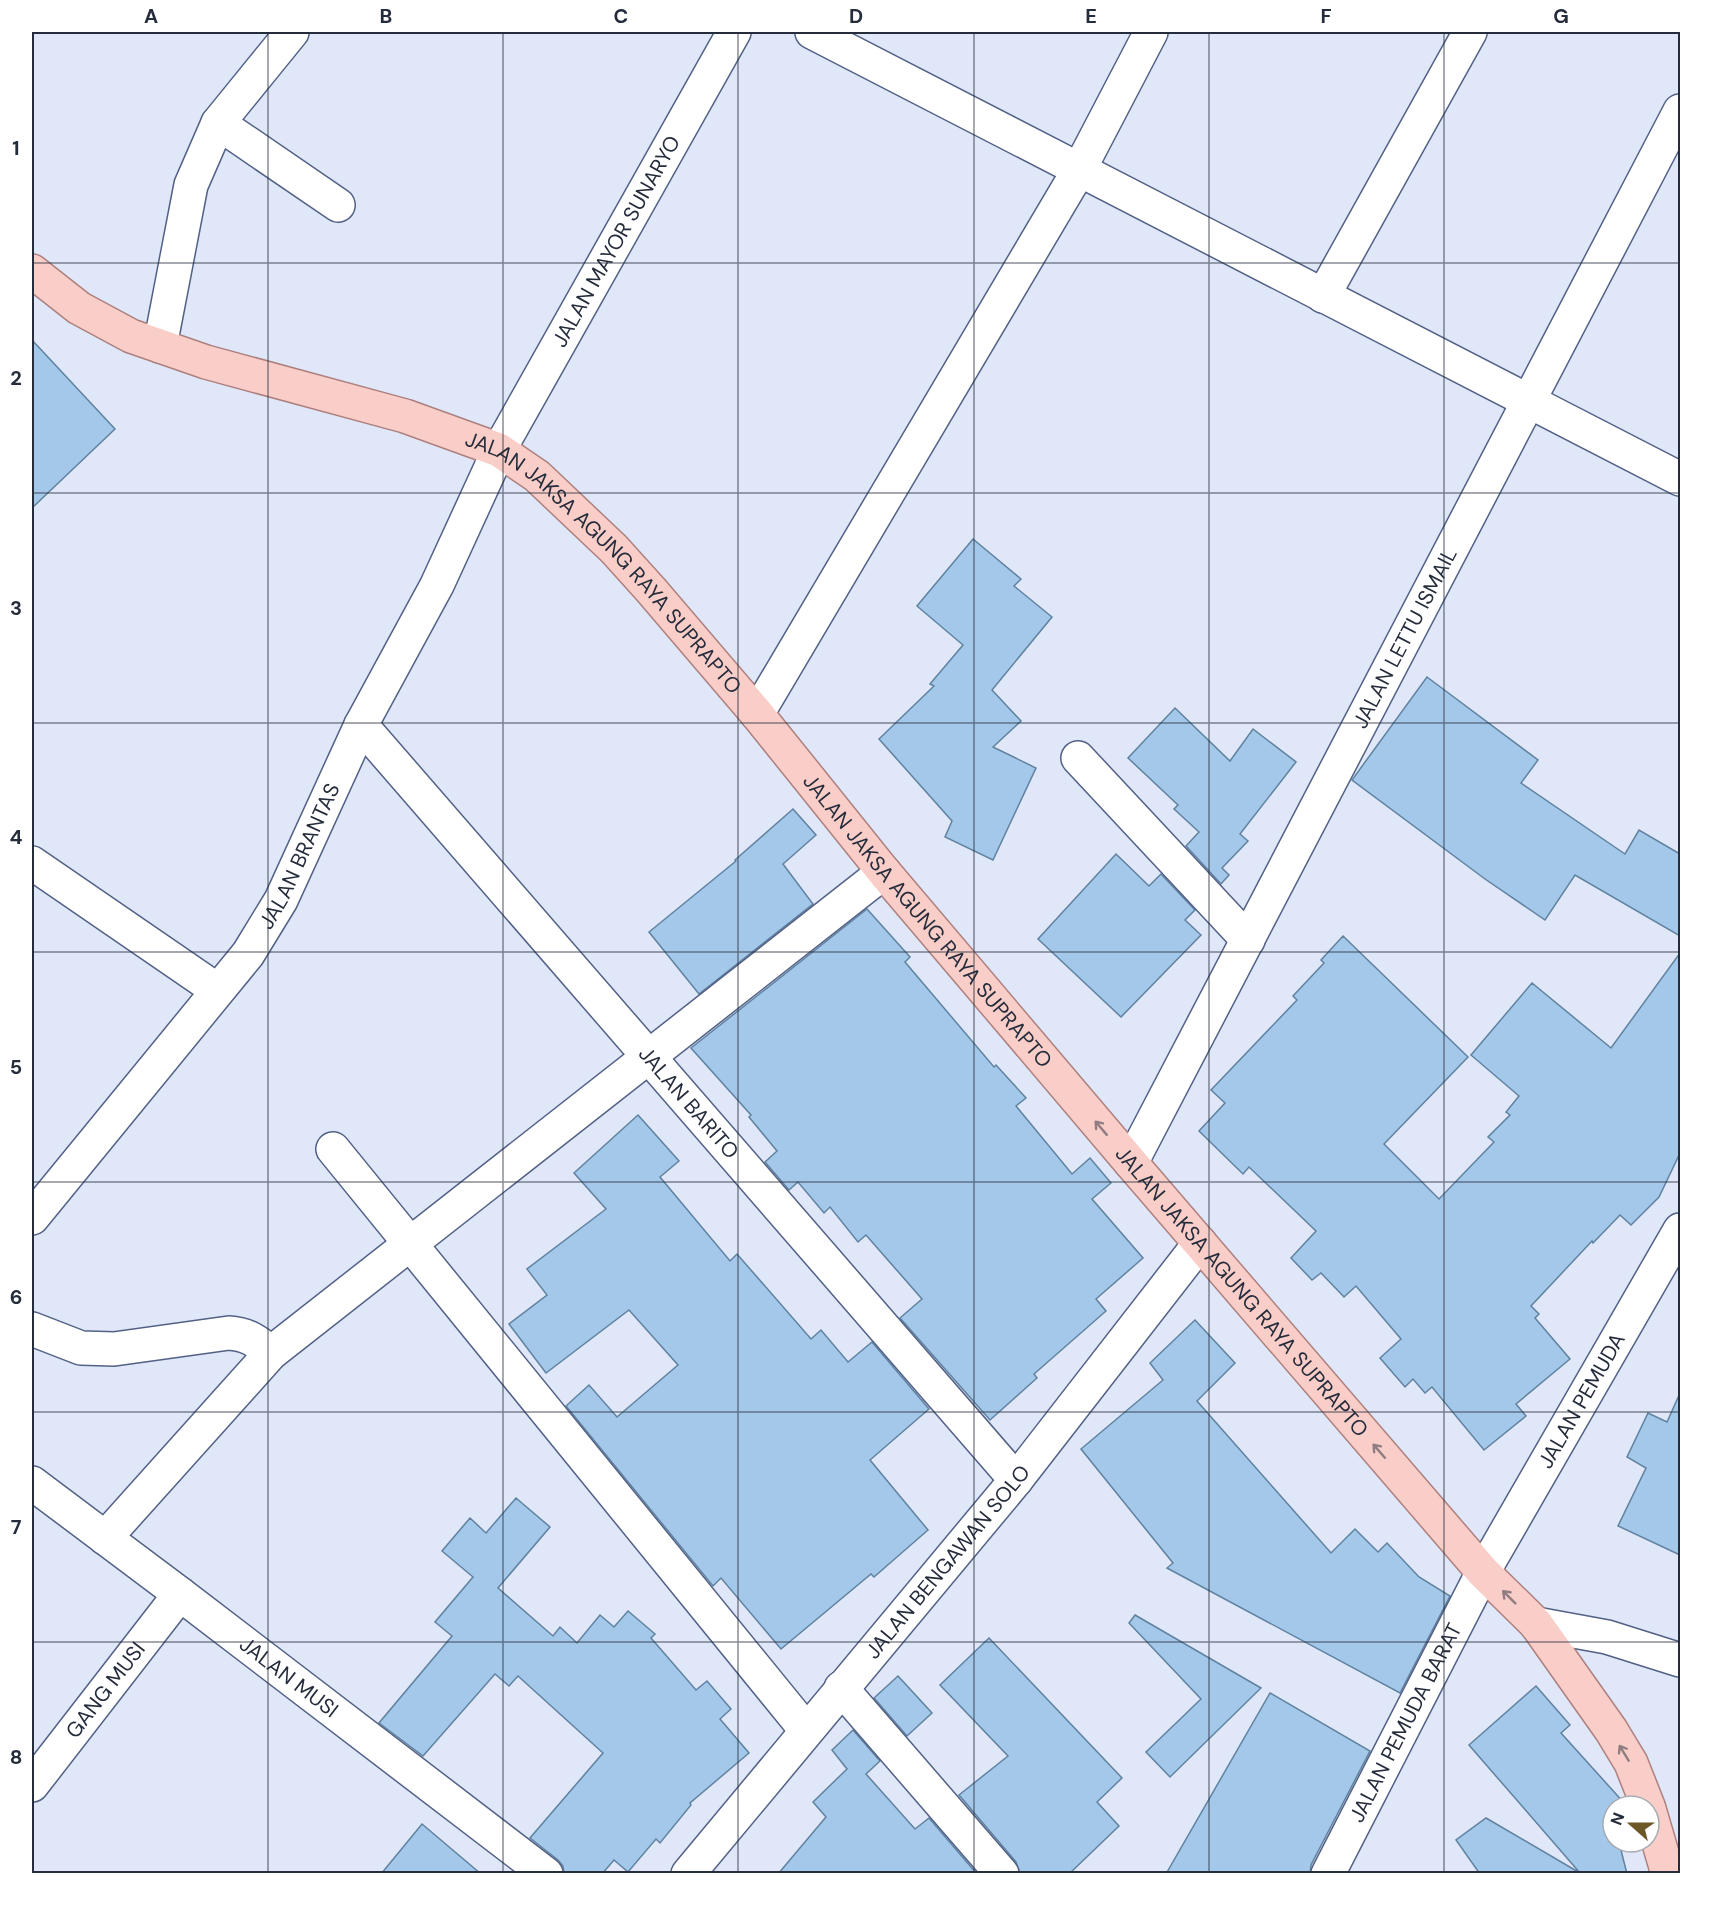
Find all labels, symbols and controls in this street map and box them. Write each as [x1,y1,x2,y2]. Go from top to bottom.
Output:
text: A [144,3,158,29]
text: B [380,3,392,29]
text: C [614,3,628,29]
text: D [849,3,863,29]
text: E [1085,3,1097,29]
text: F [1320,3,1332,29]
text: G [1553,3,1569,29]
street label: JALAN MAYOR SUNARYO [546,131,687,352]
text: 1 [12,135,20,161]
text: 2 [10,365,22,391]
street label: JALAN JAKSA AGUNG RAYA SUPRAPTO [461,425,748,700]
street label: JALAN LETTU ISMAIL [1346,543,1463,733]
text: 3 [10,595,22,621]
street label: JALAN JAKSA AGUNG RAYA SUPRAPTO [797,768,1058,1074]
street label: JALAN BRANTAS [252,779,347,934]
text: 4 [10,824,23,850]
street label: JALAN BARITO [632,1041,745,1165]
text: 5 [10,1054,22,1080]
one-way arrow [1094,1121,1108,1136]
street label: JALAN JAKSA AGUNG RAYA SUPRAPTO [1109,1140,1375,1443]
text: 6 [10,1284,22,1310]
street label: JALAN PEMUDA [1532,1328,1632,1474]
one-way arrow [1372,1444,1386,1459]
street label: JALAN BENGAWAN SOLO [859,1459,1036,1665]
text: 7 [11,1514,22,1540]
one-way arrow [1501,1589,1516,1604]
street label: JALAN PEMUDA BARAT [1343,1618,1468,1827]
street label: JALAN MUSI [234,1630,344,1724]
street label: GANG MUSI [59,1636,152,1744]
text: 8 [10,1744,22,1770]
one-way arrow [1618,1745,1630,1762]
north arrow [1601,1794,1661,1854]
text: N [1606,1810,1629,1828]

